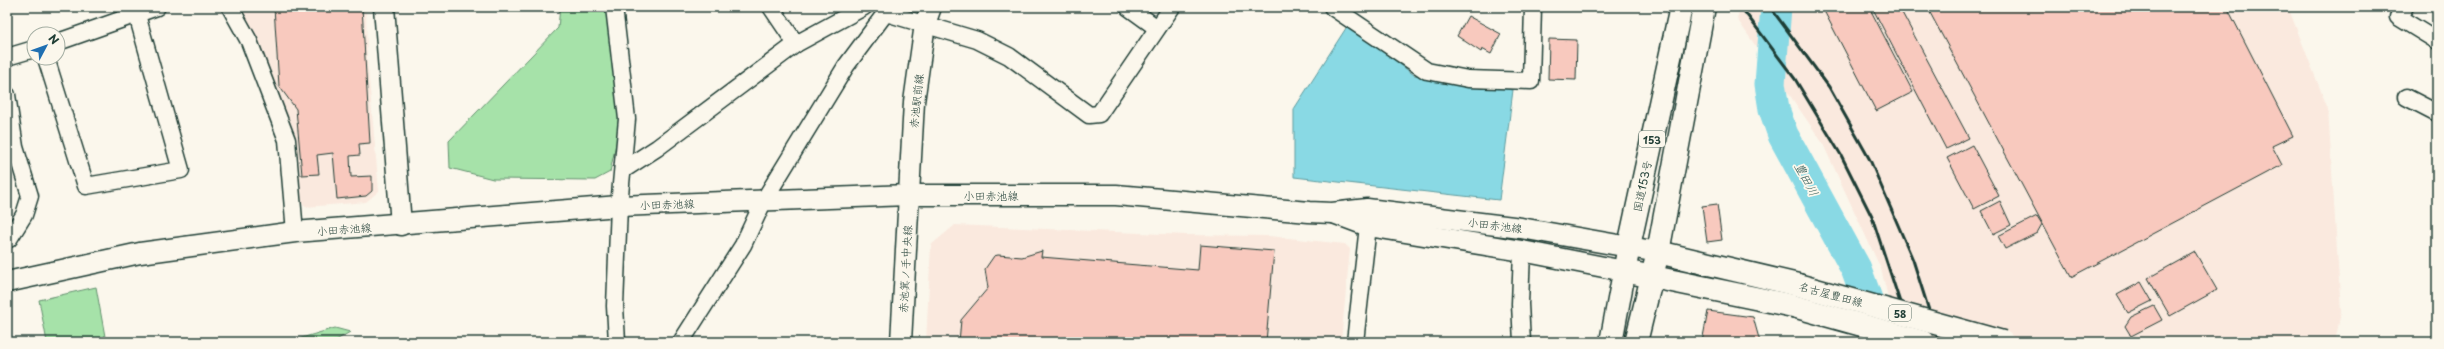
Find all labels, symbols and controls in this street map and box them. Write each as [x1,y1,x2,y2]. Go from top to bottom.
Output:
north arrow [26,26,66,66]
text: N [45,30,63,48]
street label: 赤池駅前線 [905,73,927,129]
road number: 153 [1639,131,1665,147]
street label: 国道153号 [1628,159,1656,213]
water label: 豊田川 [1791,159,1823,199]
street label: 小田赤池線 [964,187,1019,204]
street label: 小田赤池線 [639,195,695,213]
street label: 小田赤池線 [1467,213,1523,237]
street label: 小田赤池線 [316,219,372,239]
street label: 赤池箕ノ手中央線 [894,225,916,313]
street label: 名古屋豊田線 [1797,277,1865,311]
road number: 58 [1889,305,1911,321]

